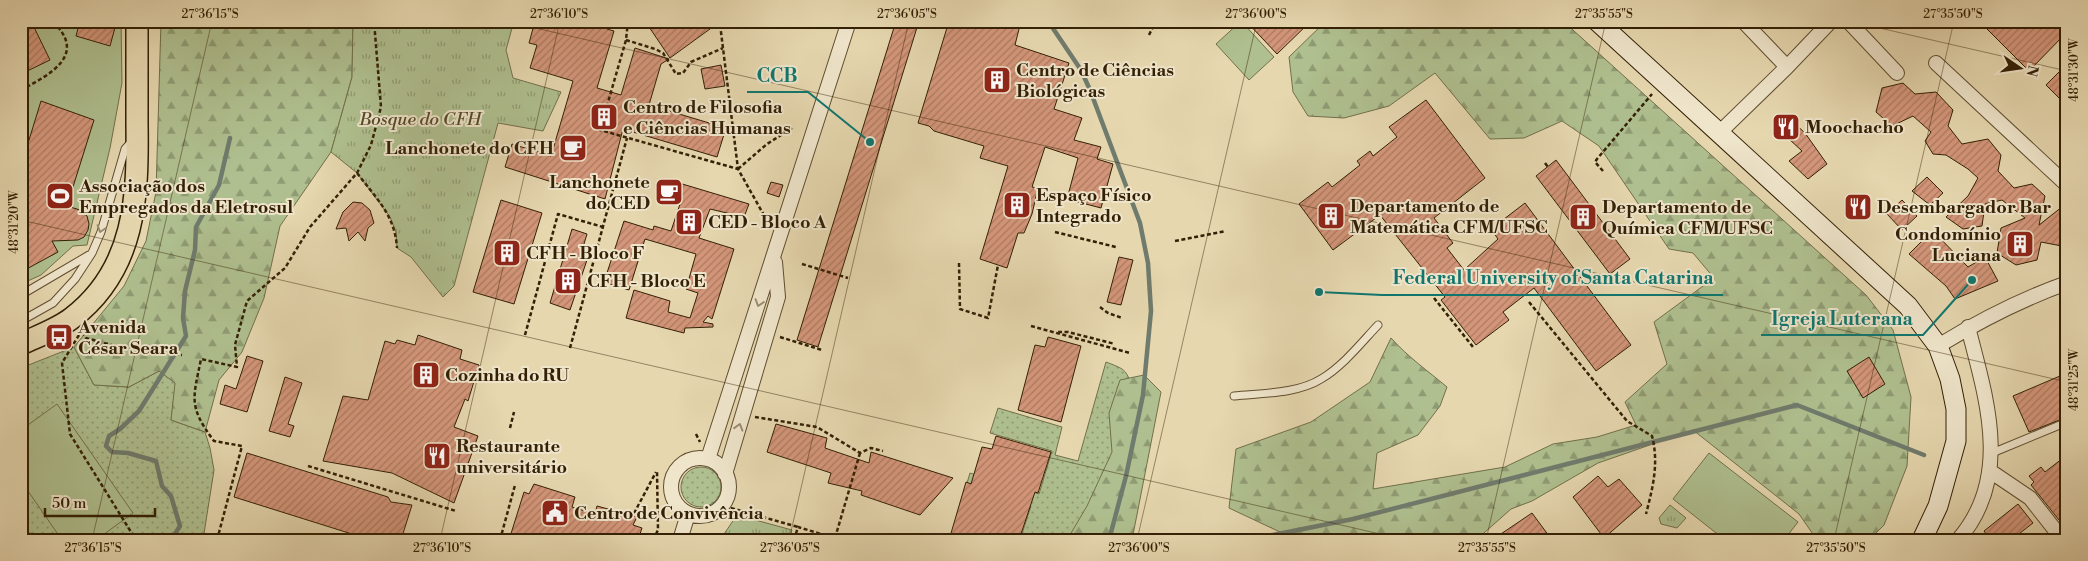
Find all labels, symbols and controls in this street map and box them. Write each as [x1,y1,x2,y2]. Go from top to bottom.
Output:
text: 27°36'15"S [181,7,239,22]
text: 27°36'10"S [530,7,588,22]
text: 27°36'05"S [877,7,937,22]
text: 27°36'00"S [1225,7,1287,22]
text: 27°35'55"S [1575,7,1633,22]
text: 27°35'50"S [1923,7,1983,22]
text: 48°31'30"W [2067,37,2082,102]
north arrow [1996,42,2046,92]
callout: CCB [747,58,808,92]
place label: Centro de Ciências Biológicas [1016,59,1174,103]
text: N [2022,63,2042,78]
text: CCB [756,64,798,88]
building icon: Centro de Ciências Biológicas [982,65,1012,95]
place label: Centro de Filosofia e Ciências Humanas [623,96,791,140]
building icon: Centro de Filosofia e Ciências Humanas [589,102,619,132]
park label: Bosque do CFH [358,108,483,131]
restaurant icon: Moochacho [1771,112,1801,142]
place label: Moochacho [1805,116,1904,139]
cafe icon: Lanchonete do CFH [558,133,588,163]
place label: Lanchonete do CFH [385,137,554,160]
place label: Lanchonete do CED [549,171,650,215]
place label: Associação dos Empregados da Eletrosul [78,175,293,219]
cafe icon: Lanchonete do CED [654,177,684,207]
sports icon: Associação dos Empregados da Eletrosul [45,181,75,211]
place label: Espaço Físico Integrado [1036,184,1152,228]
text: 48°31'20"W [7,189,22,254]
building icon: Espaço Físico Integrado [1002,190,1032,220]
restaurant icon: Desembargador Bar [1843,192,1873,222]
place label: Departamento de Matemática CFM/UFSC [1350,195,1548,239]
place label: Departamento de Química CFM/UFSC [1602,196,1773,240]
place label: Desembargador Bar [1877,196,2051,219]
building icon: Departamento de Matemática CFM/UFSC [1316,201,1346,231]
building icon: Departamento de Química CFM/UFSC [1568,202,1598,232]
building icon: CED - Bloco A [674,207,704,237]
place label: CED - Bloco A [708,211,827,234]
place label: Condomínio Luciana [1895,223,2001,267]
one-way arrow [97,225,107,233]
building icon: Condomínio Luciana [2005,229,2035,259]
building icon: CFH - Bloco F [492,238,522,268]
place label: CFH - Bloco F [526,242,645,265]
callout: Federal University of Santa Catarina [1382,261,1723,295]
building icon: CFH - Bloco E [553,266,583,296]
text: Federal University of Santa Catarina [1392,266,1714,290]
place label: CFH - Bloco E [587,270,706,293]
one-way arrow [755,298,765,306]
callout: Igreja Luterana [1761,301,1923,335]
text: Igreja Luterana [1771,307,1913,331]
place label: Avenida César Seara [77,316,179,360]
bus stop icon: Avenida César Seara [44,322,74,352]
text: 48°31'25"W [2067,348,2082,411]
building icon: Cozinha do RU [411,360,441,390]
place label: Cozinha do RU [445,364,569,387]
one-way arrow [734,423,744,431]
place label: Restaurante universitário [456,435,567,479]
restaurant icon: Restaurante universitário [422,441,452,471]
scale bar [45,486,155,518]
text: 50 m [52,494,86,513]
public building icon: Centro de Convivência [540,498,570,528]
place label: Centro de Convivência [574,502,764,525]
text: 27°36'15"S [64,541,122,556]
text: 27°36'10"S [413,541,471,556]
text: 27°36'05"S [760,541,820,556]
text: 27°36'00"S [1108,541,1170,556]
text: 27°35'55"S [1458,541,1516,556]
text: 27°35'50"S [1806,541,1866,556]

